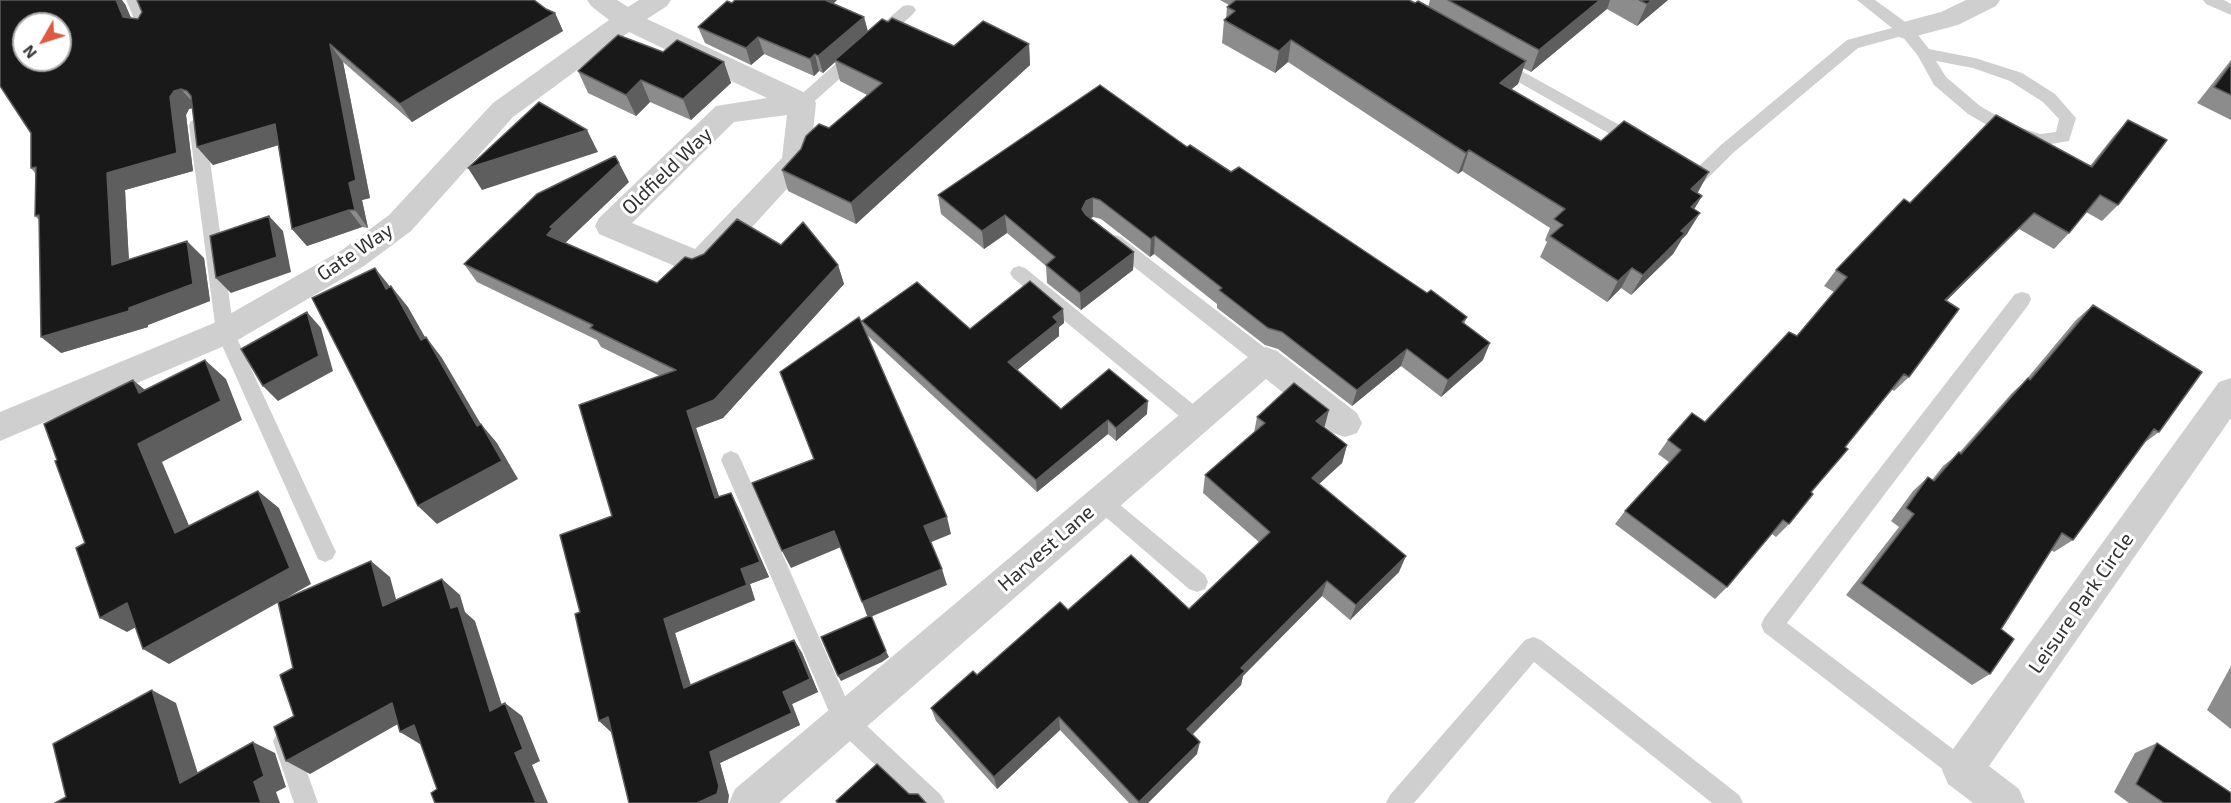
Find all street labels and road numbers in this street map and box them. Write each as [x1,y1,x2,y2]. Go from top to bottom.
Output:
street label: Oldfield Way [617,122,717,220]
street label: Gate Way [312,218,398,286]
street label: Harvest Lane [993,500,1099,596]
street label: Leisure Park Circle [2023,528,2139,678]

